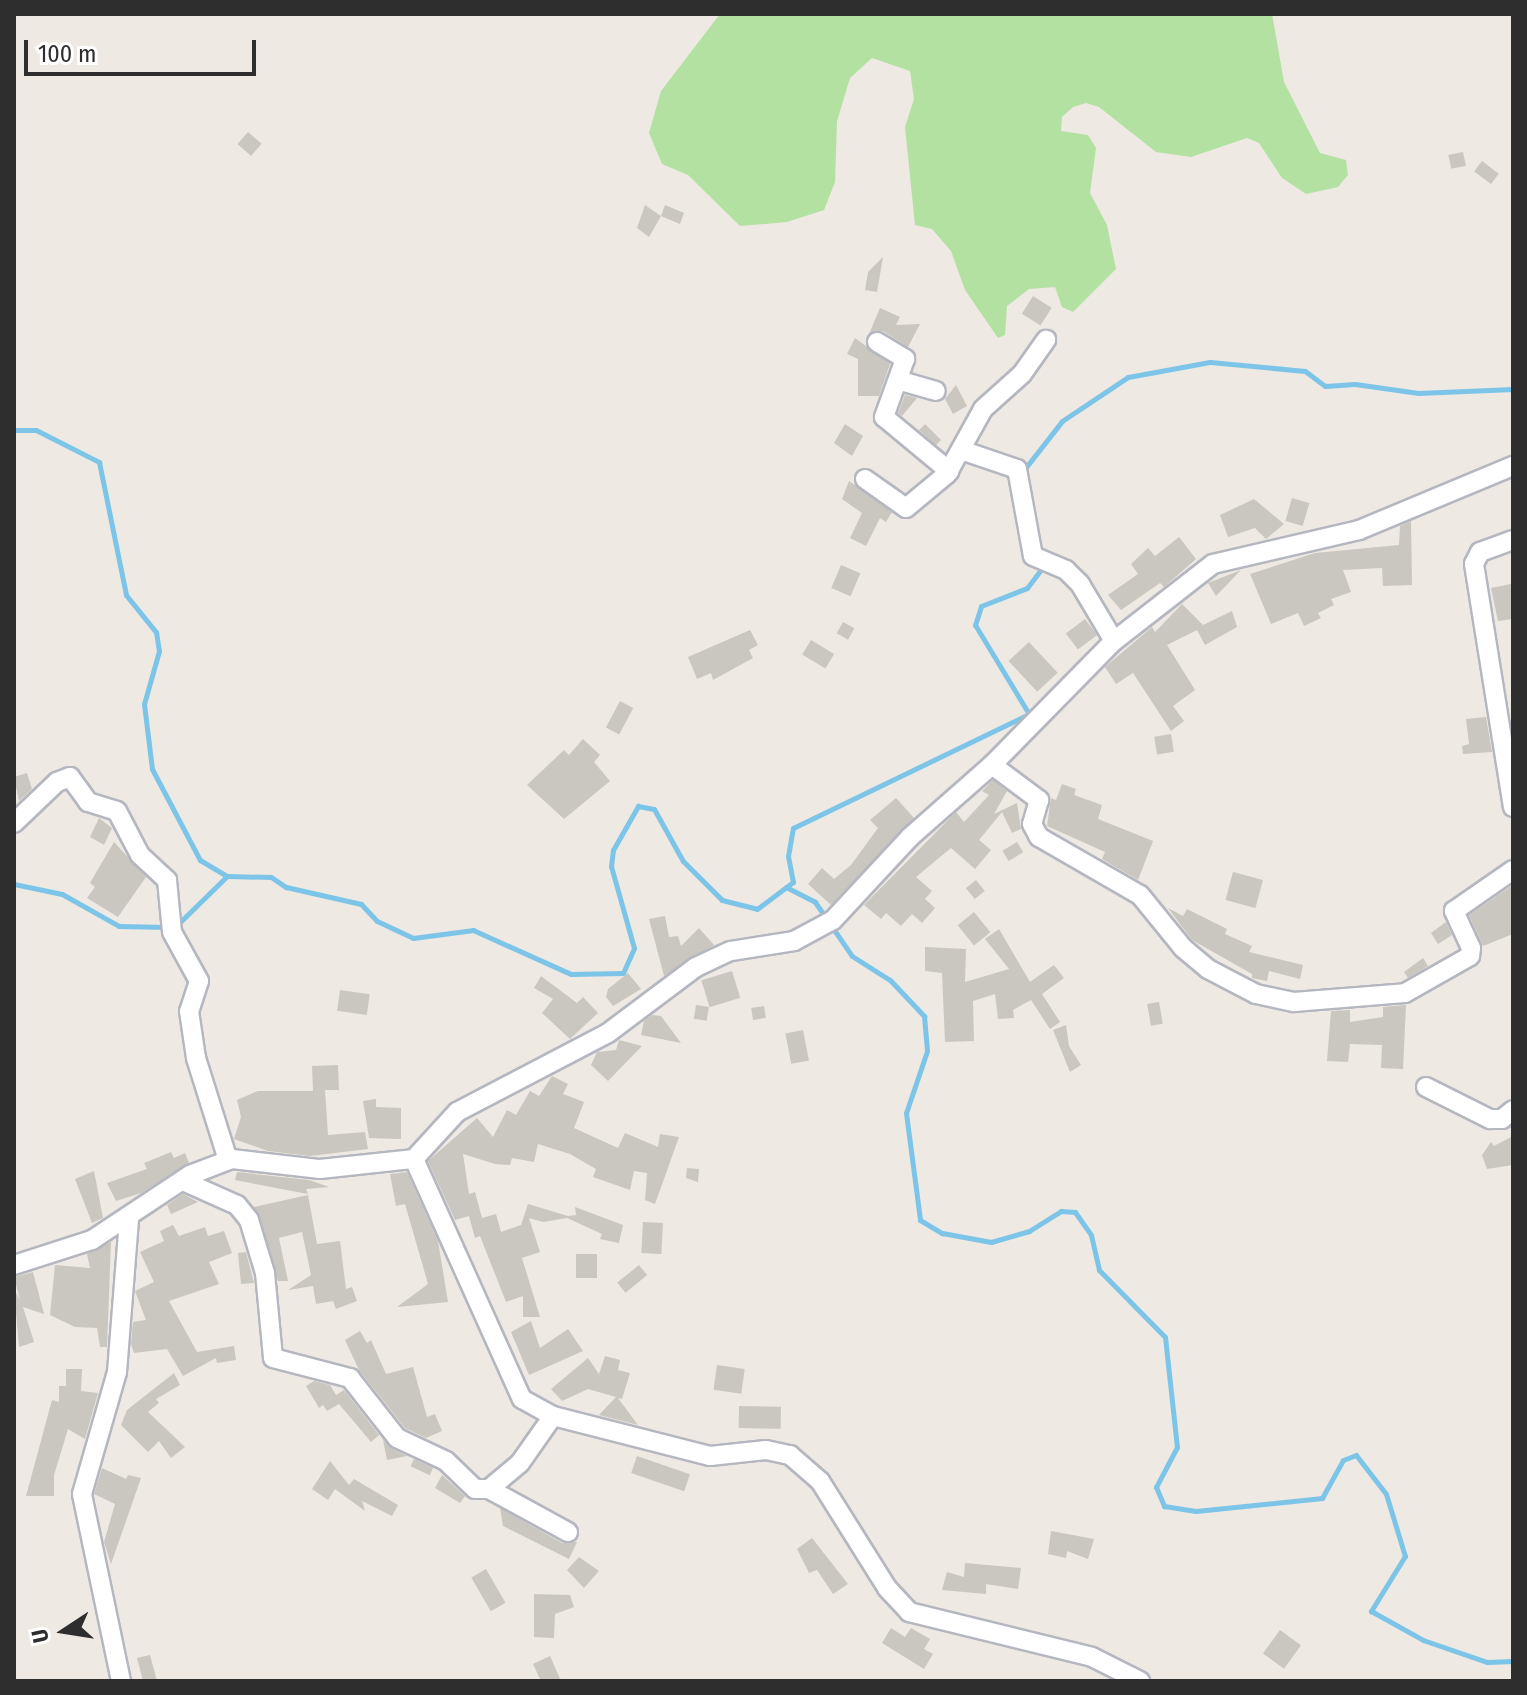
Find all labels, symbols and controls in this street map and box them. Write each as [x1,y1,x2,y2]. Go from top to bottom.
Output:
scale bar [28,24,260,74]
text: 100 m [38,40,96,68]
north arrow [24,1591,104,1671]
text: U [25,1627,55,1645]

